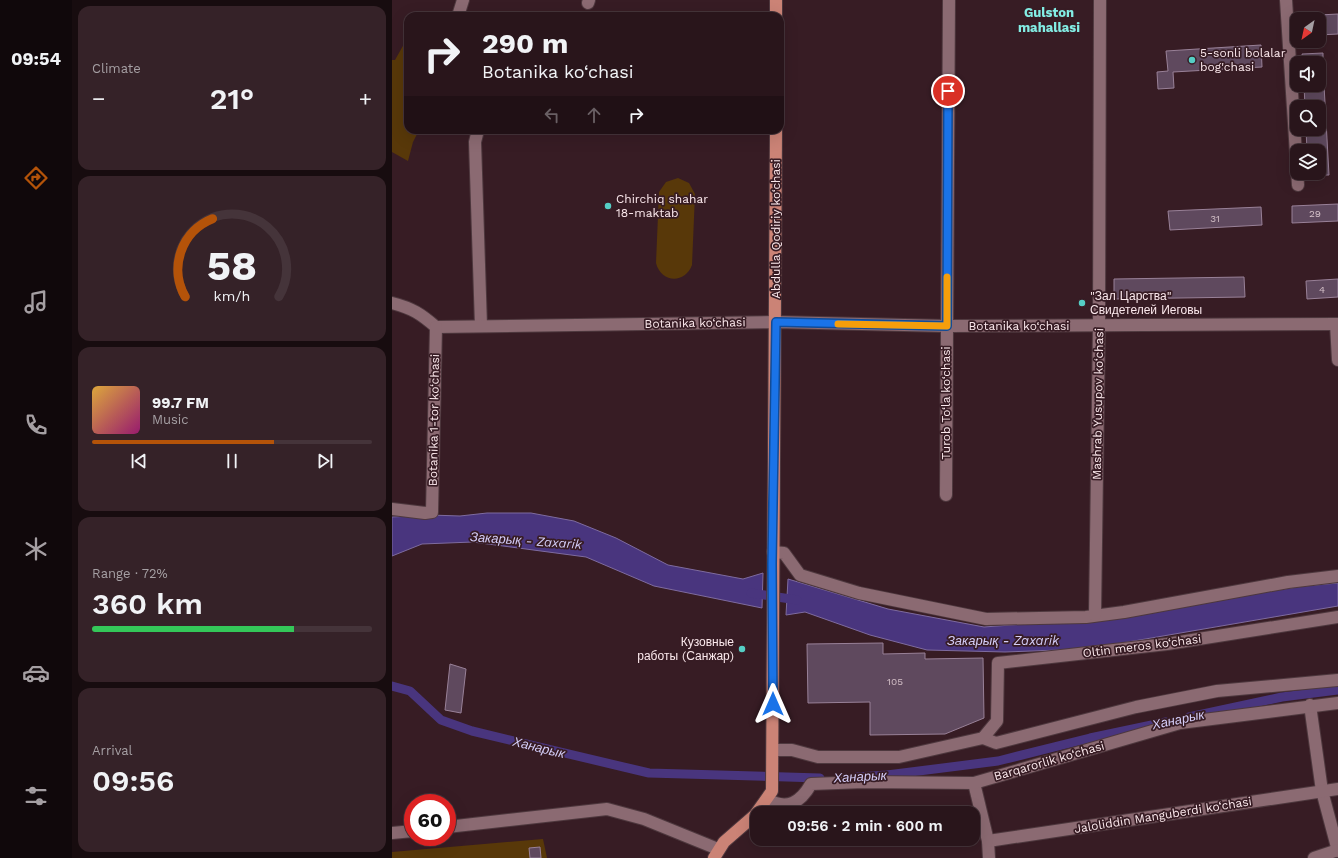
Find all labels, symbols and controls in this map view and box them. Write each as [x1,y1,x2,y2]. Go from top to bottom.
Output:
district label: Gulston mahallasi [1018,5,1080,35]
north arrow [1290,12,1326,48]
map controls [1290,12,1326,180]
text: 290 m [482,27,568,60]
icon: right [416,28,468,80]
place label: 5-sonli bolalar bog'chasi [1200,46,1286,74]
text: 09:54 [11,48,61,69]
marker: 5-sonli bolalar bog'chasi [1187,55,1197,65]
button: sound [1290,56,1326,92]
text: Climate [92,61,141,76]
text: Botanika ko‘chasi [482,61,634,82]
pin [931,74,965,108]
icon: arrive [937,80,959,102]
text: 21° [210,81,254,116]
text: − [92,86,105,111]
text: + [359,86,372,111]
button: search [1290,100,1326,136]
icon: left [541,104,563,126]
icon: ahead [583,104,605,126]
icon: right [625,104,647,126]
button: layers [1290,144,1326,180]
street label: Abdulla Qodiriy ko‘chasi [769,159,783,299]
icon: directions [22,164,50,192]
place label: Chirchiq shahar 18-maktab [616,192,708,220]
marker: Chirchiq shahar 18-maktab [603,201,613,211]
house number: 29 [1309,208,1321,219]
house number: 31 [1210,213,1220,224]
text: 58 [207,240,257,289]
house number: 4 [1319,284,1325,295]
text: km/h [214,287,250,303]
icon: music [22,288,50,316]
place label: "Зал Царства" Свидетелей Иеговы [1090,289,1202,317]
marker: "Зал Царства" Свидетелей Иеговы [1077,298,1087,308]
street label: Botanika ko‘chasi [644,315,746,331]
street label: Botanika ko‘chasi [968,319,1070,333]
street label: Mashrab Yusupov ko‘chasi [1090,328,1106,480]
street label: Turob To‘la ko‘chasi [939,346,953,460]
street label: Botanika 1-tor ko‘chasi [426,354,442,486]
text: 99.7 FM [152,394,209,412]
icon: phone [22,411,50,439]
text: Music [152,412,189,427]
icon: previous [128,450,150,472]
icon: pause [221,450,243,472]
icon: next [314,450,336,472]
water label: Закарық - Zaxarik [469,529,583,552]
icon: climate [22,535,50,563]
text: Range · 72% [92,566,168,581]
text: 360 km [92,586,203,621]
street label: Oltin meros ko‘chasi [1082,632,1202,660]
water label: Закарық - Zaxarik [947,633,1060,648]
place label: Кузовные работы (Санжар) [637,635,734,663]
marker: Кузовные работы (Санжар) [737,644,747,654]
icon: car [22,659,50,687]
house number: 105 [887,676,903,687]
position arrow [752,683,794,725]
water label: Ханарык [1150,706,1207,733]
water label: Ханарык [510,734,567,761]
street label: Barqarorlik ko‘chasi [992,739,1106,783]
text: Arrival [92,743,133,758]
text: 09:56 [92,763,174,798]
water label: Ханарык [832,768,888,785]
icon: filters [22,782,50,810]
speed limit sign: 60 [404,794,456,846]
street label: Jaloliddin Manguberdi ko‘chasi [1073,794,1253,836]
text: 09:56 · 2 min · 600 m [787,817,943,835]

